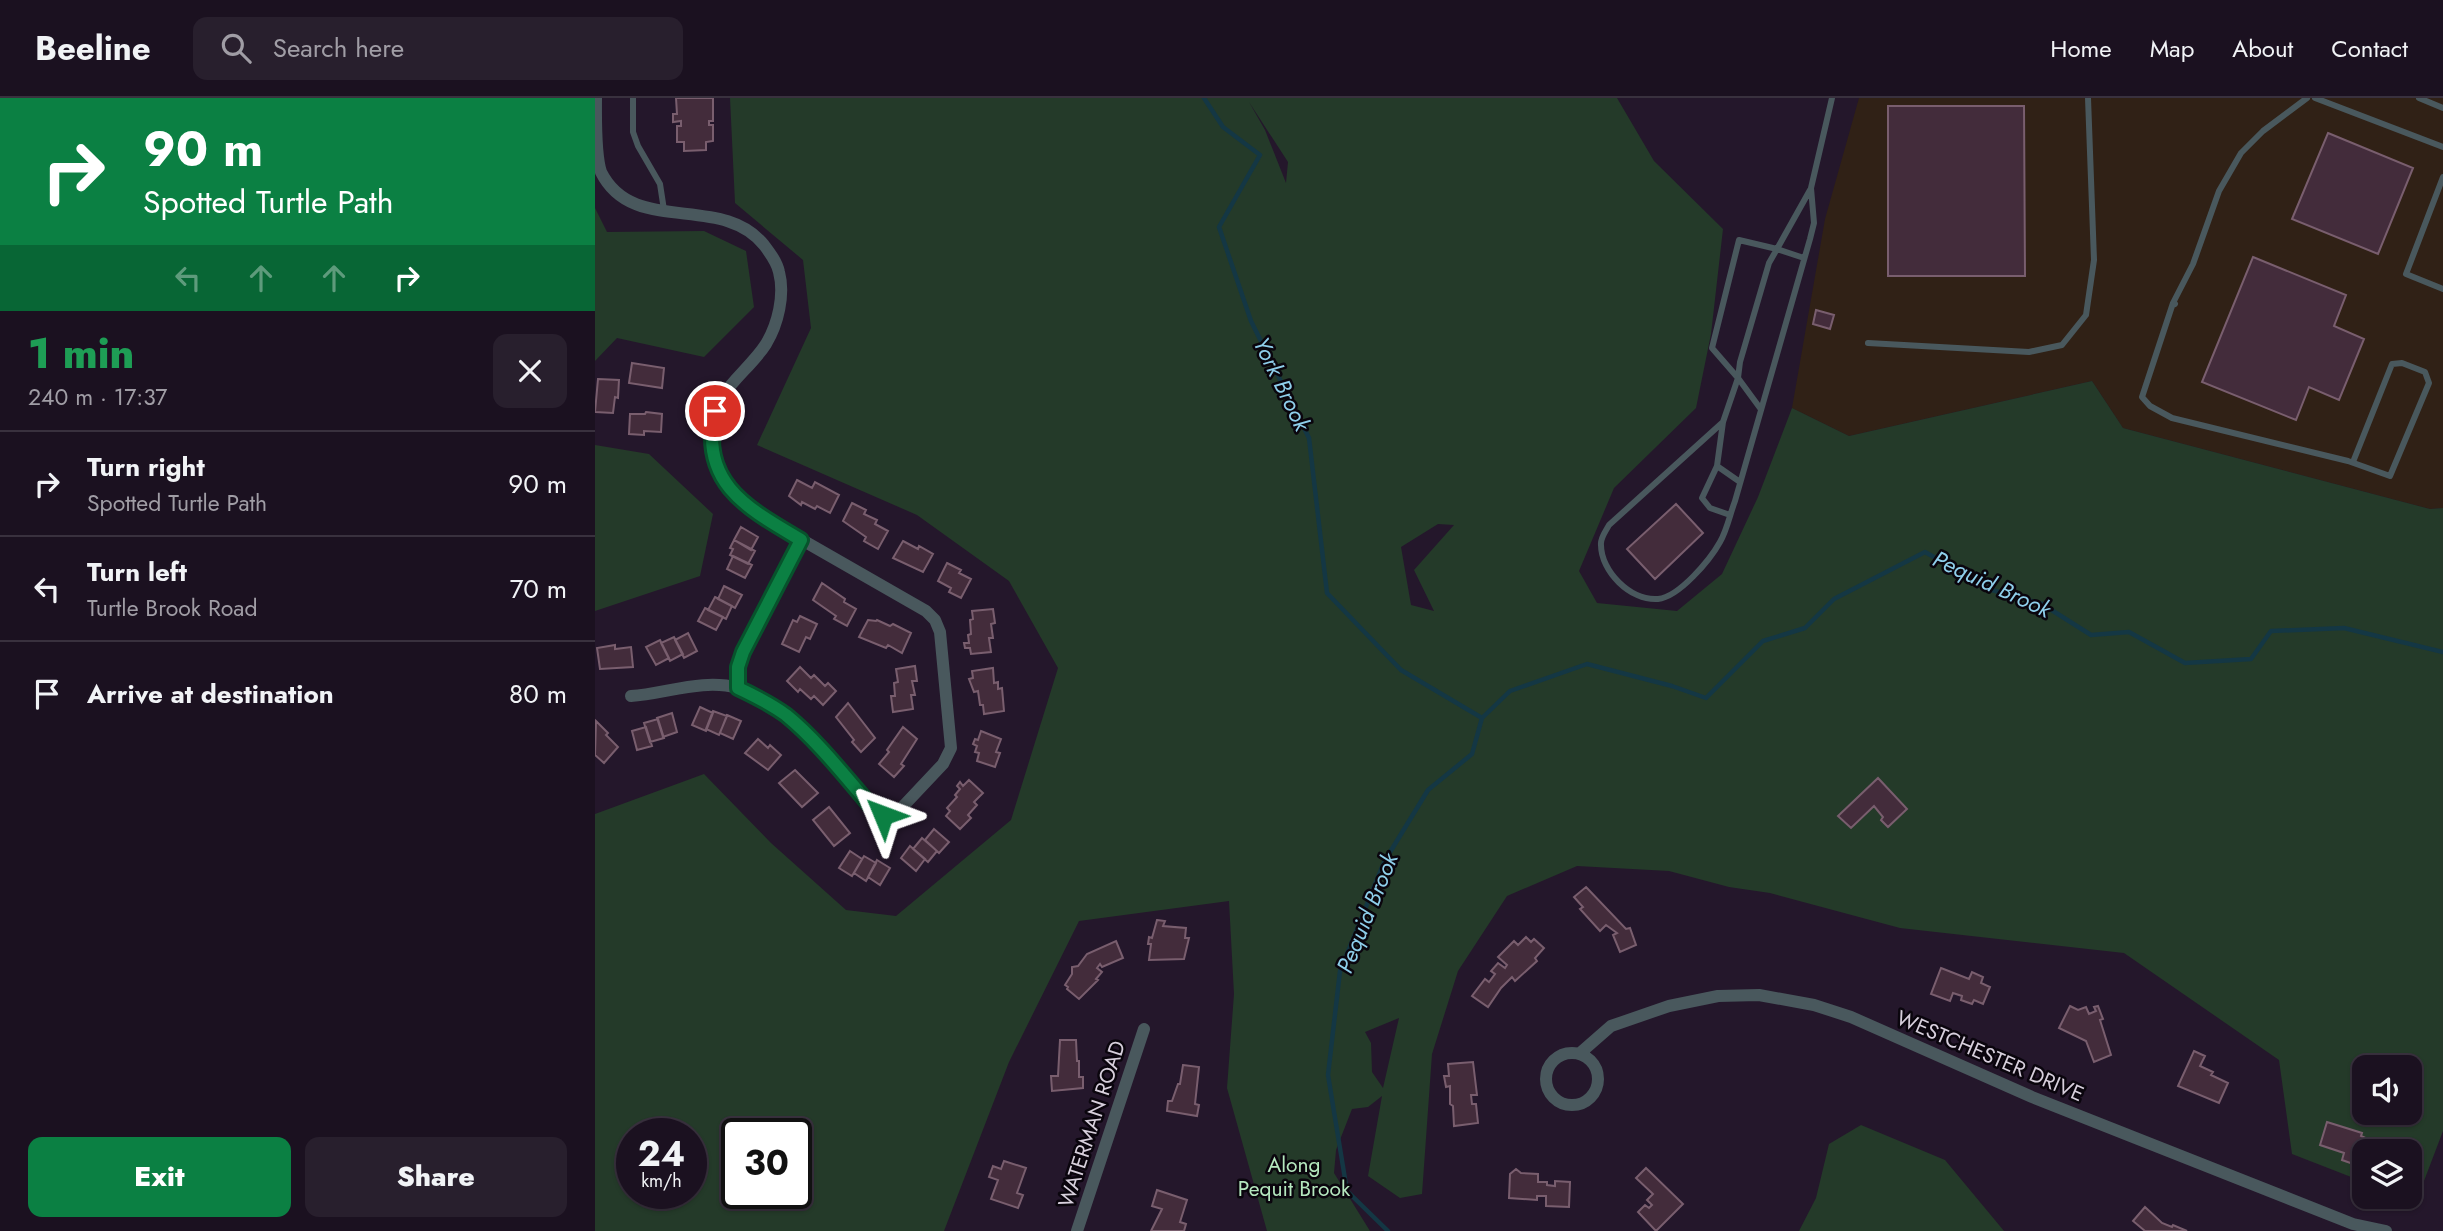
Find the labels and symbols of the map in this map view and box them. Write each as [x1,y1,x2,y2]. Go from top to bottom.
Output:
water label: York Brook [1245,331,1320,438]
pin [685,381,745,441]
water label: Pequid Brook [1927,542,2058,627]
position arrow [846,778,920,852]
water label: Pequid Brook [1327,847,1407,978]
street label: WESTCHESTER DRIVE [1892,1003,2088,1109]
street label: WATERMAN ROAD [1051,1037,1133,1211]
speed limit sign: 30 [721,1118,812,1209]
park label: Along Pequit Brook [1238,1150,1351,1204]

